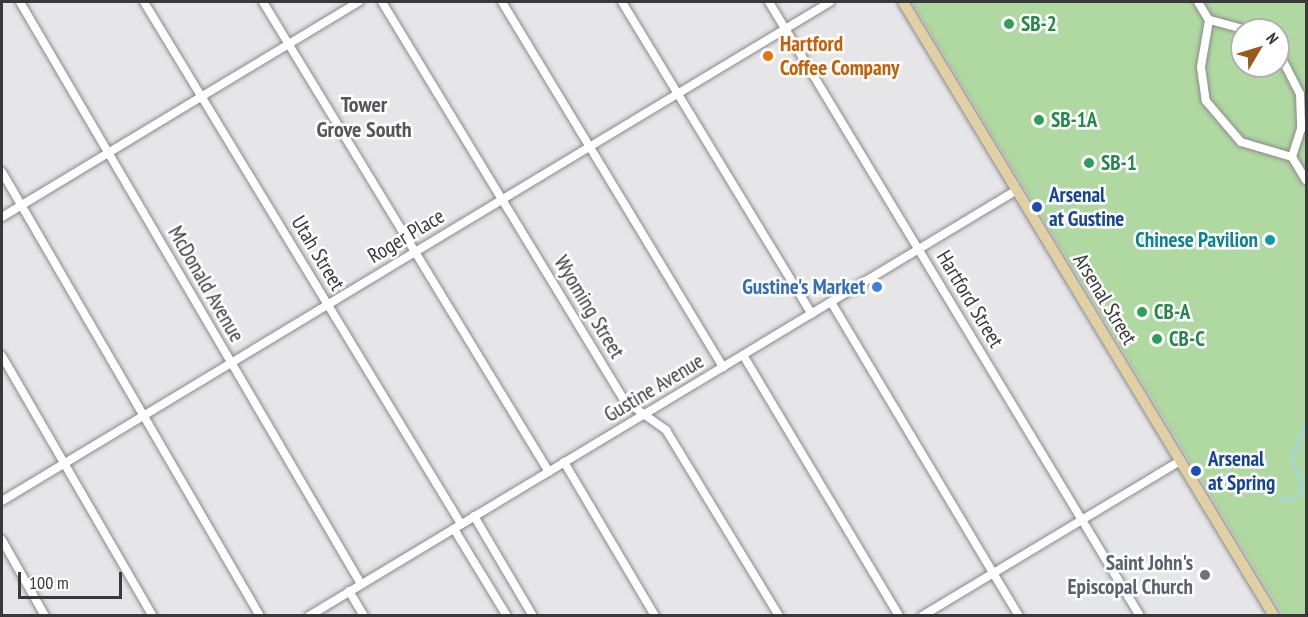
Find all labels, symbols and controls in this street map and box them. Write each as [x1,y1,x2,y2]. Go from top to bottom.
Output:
place label: SB-2 [1021,11,1057,37]
marker: SB-2 [1002,17,1016,31]
north arrow [1230,18,1290,78]
text: N [1262,29,1283,48]
place label: Hartford Coffee Company [780,31,900,81]
marker: Hartford Coffee Company [761,49,775,63]
district label: Tower Grove South [316,91,412,142]
place label: SB-1A [1051,107,1097,133]
marker: SB-1A [1032,113,1046,127]
place label: SB-1 [1101,150,1137,176]
marker: SB-1 [1082,156,1096,170]
place label: Arsenal at Gustine [1049,182,1125,232]
marker: Arsenal at Gustine [1030,200,1044,214]
street label: Roger Place [363,203,449,269]
street label: Utah Street [286,211,350,295]
street label: McDonald Avenue [163,221,249,347]
place label: Chinese Pavilion [1135,227,1258,253]
marker: Chinese Pavilion [1263,233,1277,247]
street label: Hartford Street [931,246,1009,352]
street label: Arsenal Street [1068,249,1142,349]
street label: Wyoming Street [549,251,629,363]
place label: Gustine's Market [742,274,865,300]
marker: Gustine's Market [870,280,884,294]
place label: CB-A [1154,299,1190,325]
marker: CB-A [1135,305,1149,319]
place label: CB-C [1169,326,1205,352]
marker: CB-C [1150,332,1164,346]
street label: Gustine Avenue [599,348,709,428]
place label: Arsenal at Spring [1208,446,1275,496]
marker: Arsenal at Spring [1189,464,1203,478]
place label: Saint John's Episcopal Church [1067,550,1193,600]
scale bar [21,560,124,598]
marker: Saint John's Episcopal Church [1198,568,1212,582]
text: 100 m [29,571,69,594]

